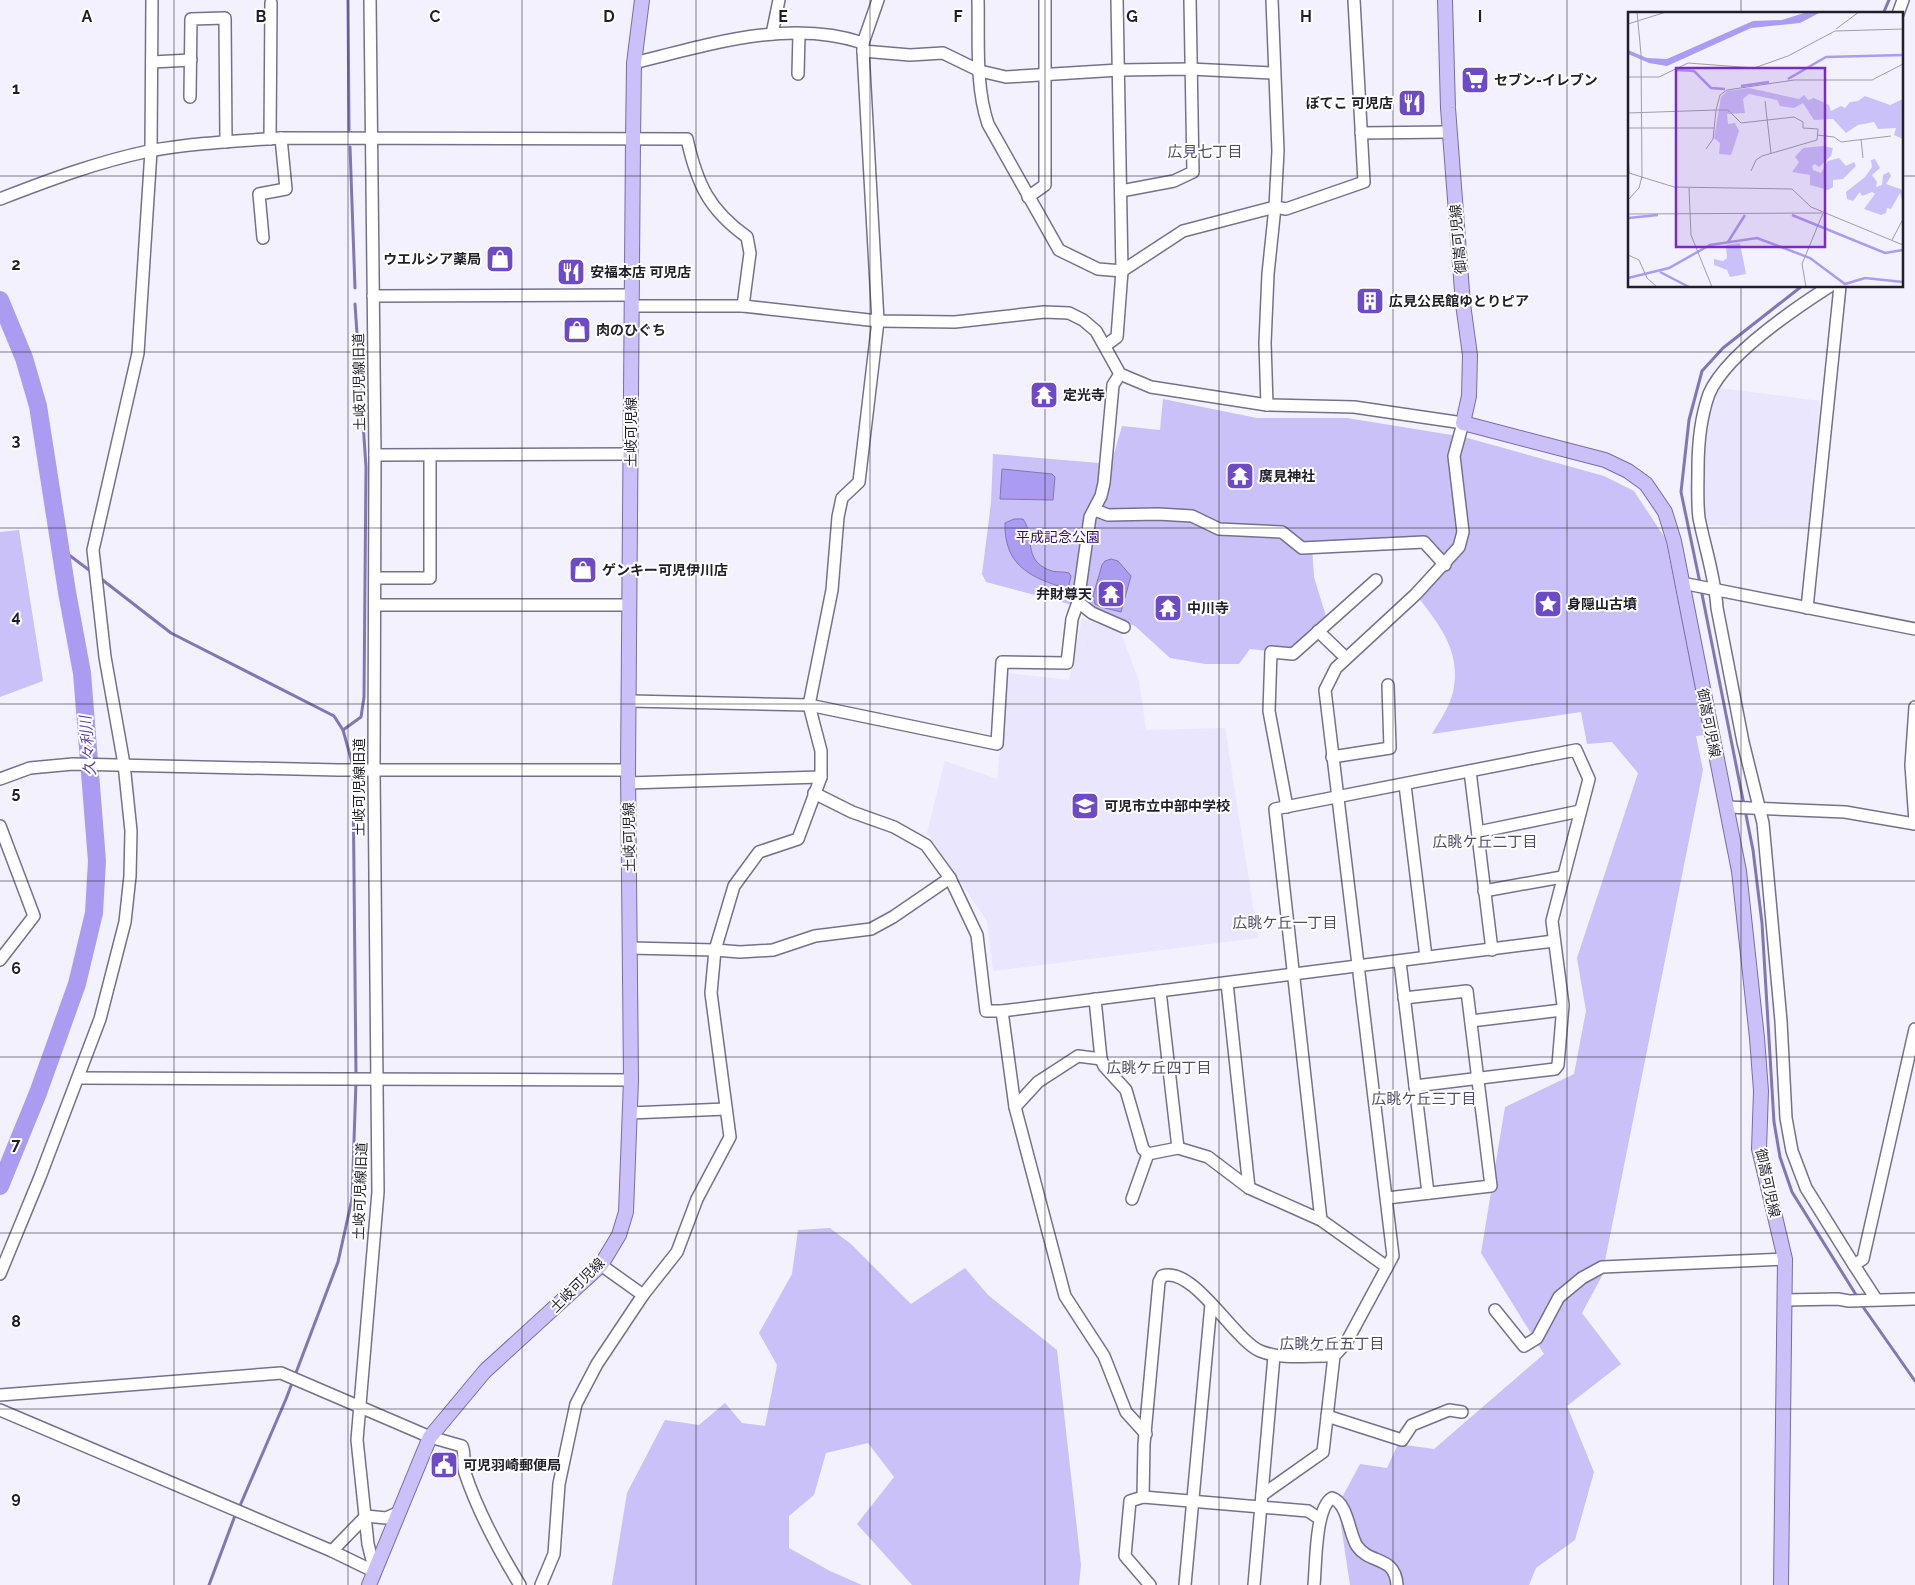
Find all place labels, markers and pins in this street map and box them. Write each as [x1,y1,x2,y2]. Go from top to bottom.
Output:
supermarket icon: セブン-イレブン [1460,65,1490,95]
place label: セブン-イレブン [1494,72,1598,88]
restaurant icon: ぼてこ 可児店 [1397,88,1427,118]
place label: ぼてこ 可児店 [1306,95,1393,111]
shop icon: ウエルシア薬局 [485,244,515,274]
place label: ウエルシア薬局 [383,251,481,267]
restaurant icon: 安福本店 可児店 [556,257,586,287]
place label: 安福本店 可児店 [590,264,691,280]
building icon: 広見公民館ゆとりピア [1355,286,1385,316]
place label: 広見公民館ゆとりピア [1389,293,1529,309]
shop icon: 肉のひぐち [562,315,592,345]
place label: 肉のひぐち [596,322,666,338]
temple icon: 定光寺 [1029,380,1059,410]
place label: 定光寺 [1063,387,1105,403]
temple icon: 廣見神社 [1225,461,1255,491]
place label: 廣見神社 [1259,468,1315,484]
shop icon: ゲンキー可児伊川店 [568,555,598,585]
place label: ゲンキー可児伊川店 [602,562,728,578]
temple icon: 弁財尊天 [1096,579,1126,609]
place label: 弁財尊天 [1036,586,1092,602]
place icon: 身隠山古墳 [1533,589,1563,619]
temple icon: 中川寺 [1153,593,1183,623]
place label: 身隠山古墳 [1567,596,1637,612]
place label: 中川寺 [1187,600,1229,616]
school or university icon: 可児市立中部中学校 [1070,791,1100,821]
place label: 可児市立中部中学校 [1104,798,1230,814]
public building icon: 可児羽崎郵便局 [429,1450,459,1480]
place label: 可児羽崎郵便局 [463,1457,561,1473]

